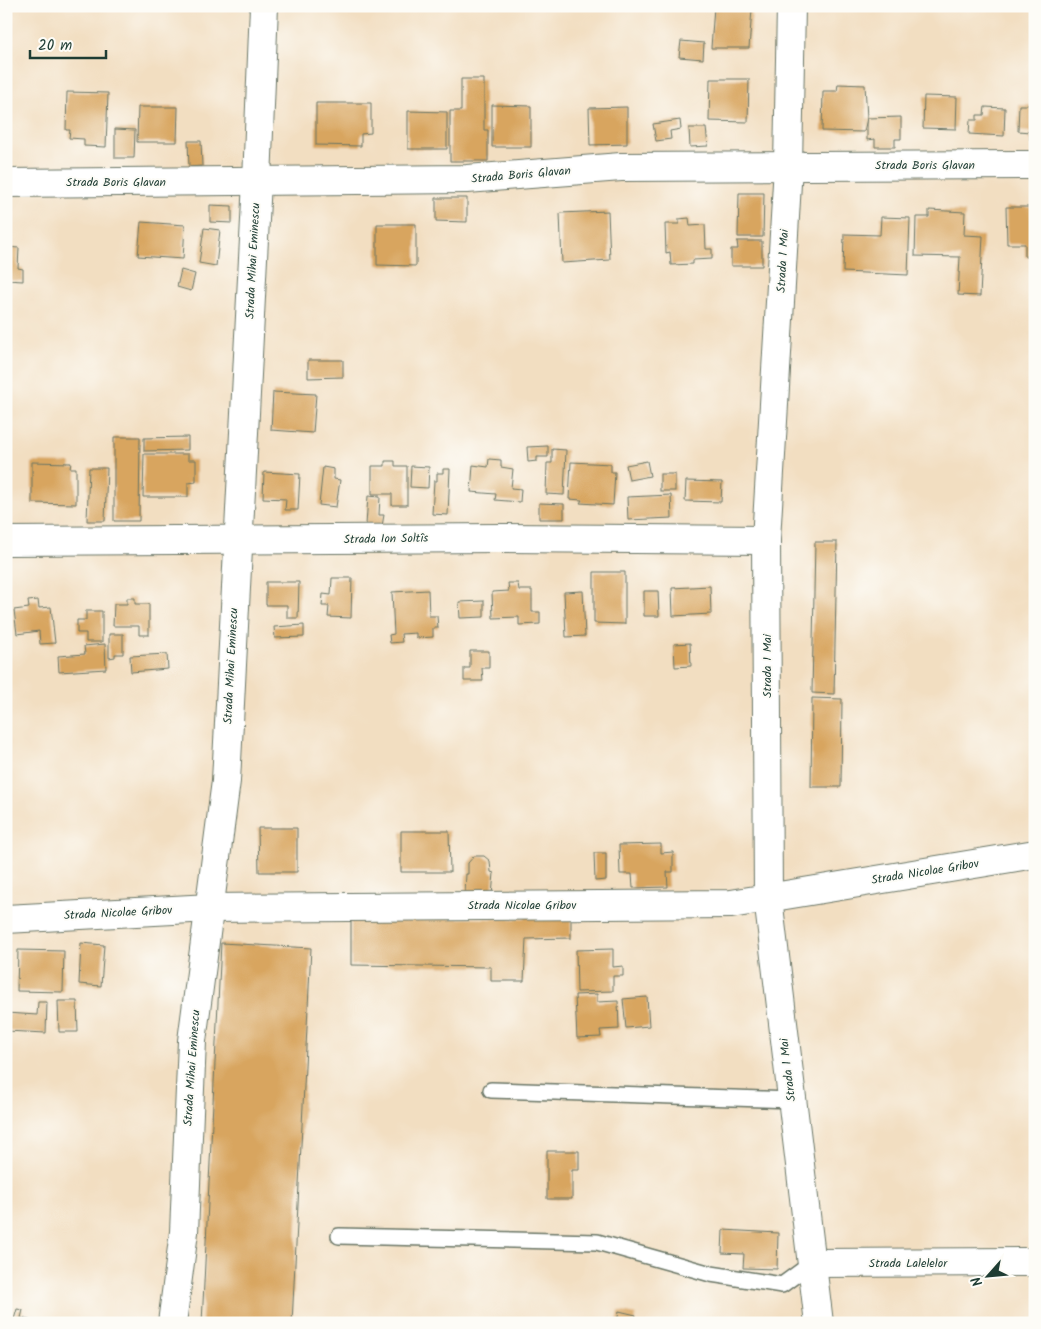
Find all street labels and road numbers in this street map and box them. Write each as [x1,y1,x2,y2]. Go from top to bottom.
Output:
street label: Strada Boris Glavan [875,156,975,175]
street label: Strada Boris Glavan [470,161,572,189]
street label: Strada Boris Glavan [66,173,166,192]
street label: Strada Mihai Eminescu [240,202,266,320]
street label: Strada 1 Mai [772,228,794,293]
street label: Strada Ion Soltîs [343,529,429,549]
street label: Strada Mihai Eminescu [218,607,244,725]
street label: Strada 1 Mai [758,633,777,698]
street label: Strada Nicolae Gribov [870,854,981,890]
street label: Strada Nicolae Gribov [468,896,577,915]
street label: Strada Nicolae Gribov [63,901,174,925]
street label: Strada Mihai Eminescu [178,1009,206,1127]
street label: Strada 1 Mai [775,1036,801,1103]
street label: Strada Lalelelor [869,1254,948,1273]

